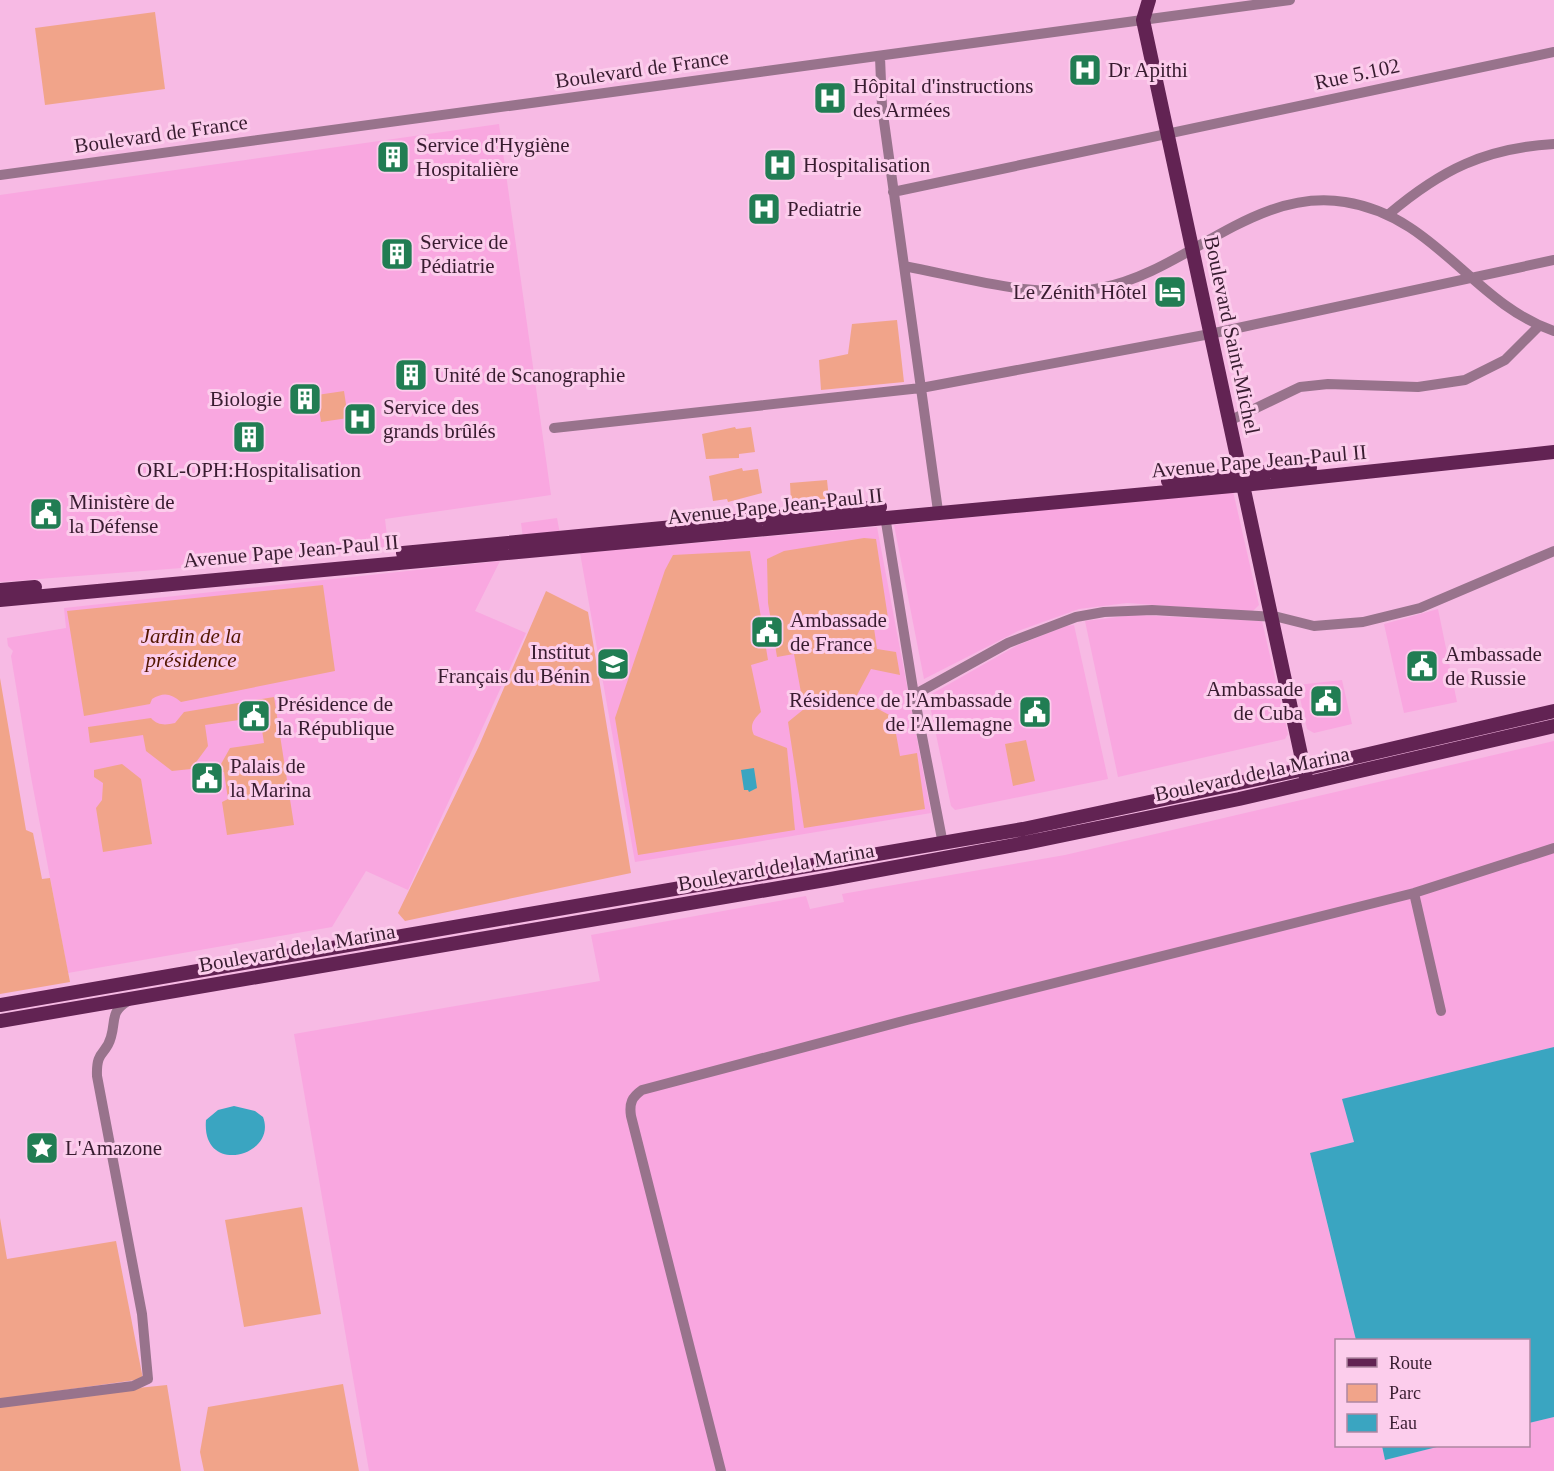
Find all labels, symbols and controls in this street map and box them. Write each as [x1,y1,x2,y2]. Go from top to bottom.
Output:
street label: Boulevard de France [554,45,730,93]
hospital icon: Dr Apithi [1067,52,1103,88]
street label: Rue 5.102 [1312,53,1402,95]
place label: Dr Apithi [1108,58,1188,82]
place label: Hôpital d'instructions des Armées [853,74,1034,122]
hospital icon: Hôpital d'instructions des Armées [812,80,848,116]
street label: Boulevard de France [73,110,249,158]
place label: Service d'Hygiène Hospitalière [416,133,570,181]
building icon: Service d'Hygiène Hospitalière [375,139,411,175]
hospital icon: Hospitalisation [762,147,798,183]
place label: Hospitalisation [803,153,931,177]
hospital icon: Pediatrie [746,191,782,227]
place label: Pediatrie [787,197,862,221]
place label: Service de Pédiatrie [420,230,508,278]
street label: Boulevard Saint-Michel [1199,234,1265,437]
building icon: Service de Pédiatrie [379,236,415,272]
hotel icon: Le Zénith Hôtel [1152,274,1188,310]
place label: Le Zénith Hôtel [1013,280,1147,304]
building icon: Unité de Scanographie [393,357,429,393]
place label: Unité de Scanographie [434,363,625,387]
building icon: Biologie [287,381,323,417]
place label: Biologie [210,387,282,411]
place label: Service des grands brûlés [383,395,496,443]
hospital icon: Service des grands brûlés [342,401,378,437]
building icon: ORL-OPH:Hospitalisation [231,419,267,455]
street label: Avenue Pape Jean-Paul II [1150,440,1368,482]
place label: ORL-OPH:Hospitalisation [137,458,361,482]
street label: Avenue Pape Jean-Paul II [666,483,884,529]
place label: Ministère de la Défense [69,490,175,538]
public building icon: Ministère de la Défense [28,496,64,532]
street label: Avenue Pape Jean-Paul II [182,530,400,572]
place label: Ambassade de France [790,608,887,656]
public building icon: Ambassade de France [749,614,785,650]
park label: Jardin de la présidence [141,624,241,672]
place label: Institut Français du Bénin [437,640,590,688]
place label: Ambassade de Russie [1445,642,1542,690]
school or university icon: Institut Français du Bénin [595,646,631,682]
public building icon: Ambassade de Russie [1404,648,1440,684]
place label: Ambassade de Cuba [1206,677,1304,725]
public building icon: Ambassade de Cuba [1308,683,1344,719]
place label: Résidence de l'Ambassade de l'Allemagne [789,688,1012,736]
place label: Présidence de la République [277,692,394,740]
public building icon: Résidence de l'Ambassade de l'Allemagne [1017,694,1053,730]
public building icon: Présidence de la République [236,698,272,734]
street label: Boulevard de la Marina [1152,741,1352,806]
place label: Palais de la Marina [230,754,312,802]
public building icon: Palais de la Marina [189,760,225,796]
street label: Boulevard de la Marina [676,838,877,896]
street label: Boulevard de la Marina [197,919,398,977]
place icon: L'Amazone [24,1130,60,1166]
place label: L'Amazone [65,1136,162,1160]
legend [1335,1339,1530,1447]
text: Route [1389,1353,1432,1373]
text: Parc [1389,1383,1421,1403]
text: Eau [1389,1413,1417,1433]

